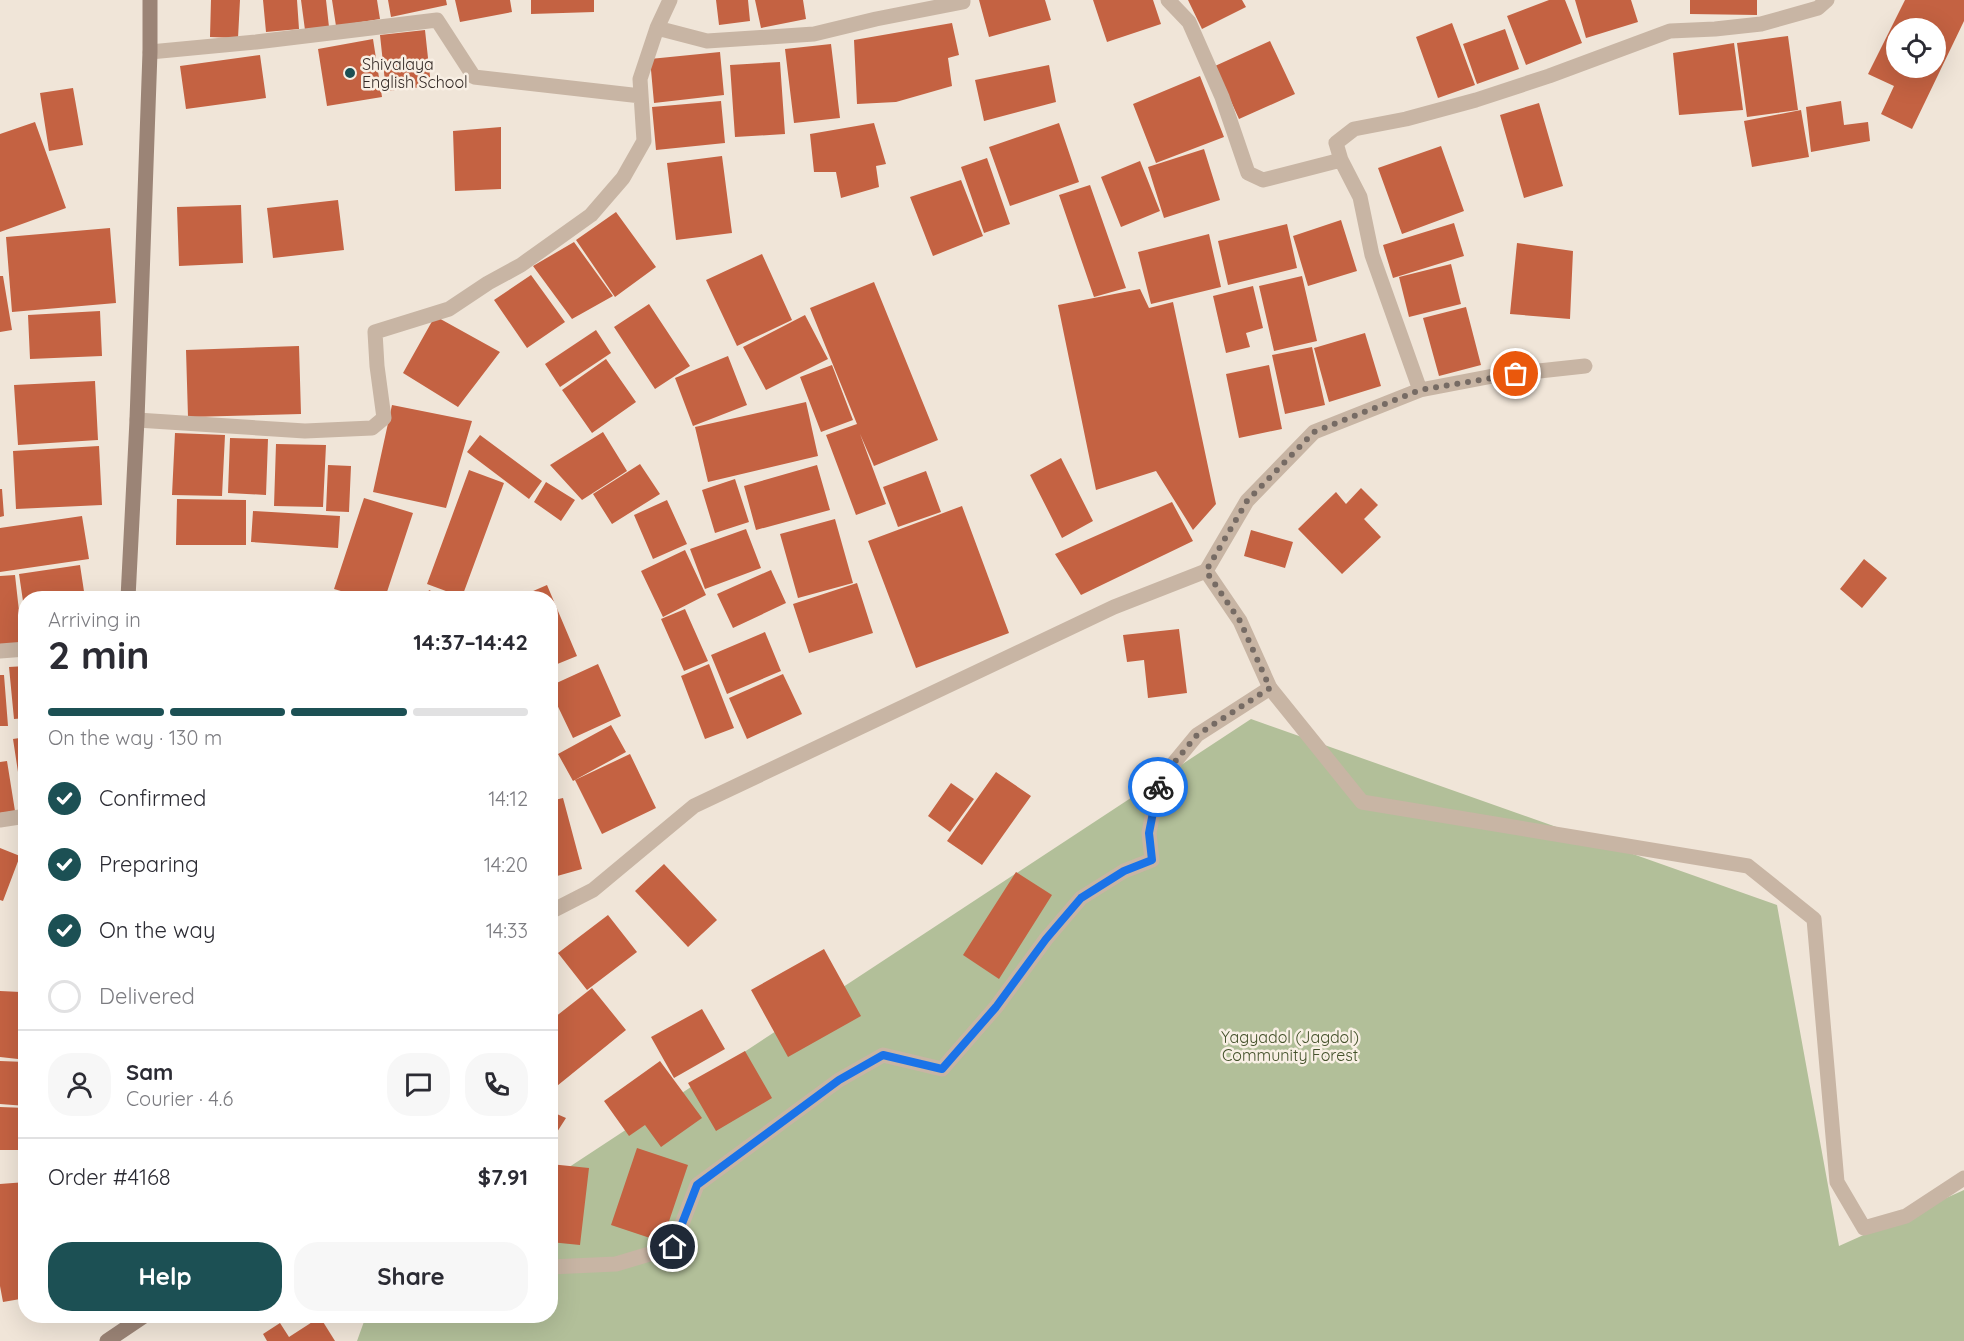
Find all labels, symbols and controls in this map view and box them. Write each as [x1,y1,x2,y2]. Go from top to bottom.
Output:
map controls [1886,18,1946,78]
button: locate [1886,18,1946,78]
place label: Shivalaya English School [362,54,468,92]
marker: Shivalaya English School [343,66,357,80]
pin [1490,348,1541,399]
icon: bag [1499,357,1532,390]
text: Arriving in [48,607,141,632]
text: 14:37–14:42 [413,628,528,656]
text: 2 min [48,630,150,679]
text: On the way · 130 m [48,725,222,750]
courier [1128,757,1188,817]
icon: bike [1142,771,1175,804]
icon: check [48,782,81,815]
text: Confirmed [99,784,206,812]
text: 14:12 [488,786,528,811]
icon: check [48,848,81,881]
text: Preparing [99,850,199,878]
text: 14:20 [484,852,528,877]
icon: check [48,914,81,947]
text: On the way [99,916,215,944]
text: 14:33 [486,918,528,943]
text: Delivered [99,982,195,1010]
park label: Yagyadol (Jagdol) Community Forest [1221,1027,1359,1065]
button: person [48,1053,111,1116]
button: chat [387,1053,450,1116]
button: phone [465,1053,528,1116]
text: Sam [126,1058,173,1086]
text: Courier · 4.6 [126,1086,233,1111]
text: Order #4168 [48,1163,171,1191]
text: $7.91 [478,1163,528,1191]
pin [647,1221,698,1272]
icon: home [656,1230,689,1263]
button: Help [48,1242,282,1311]
button: Share [294,1242,528,1311]

